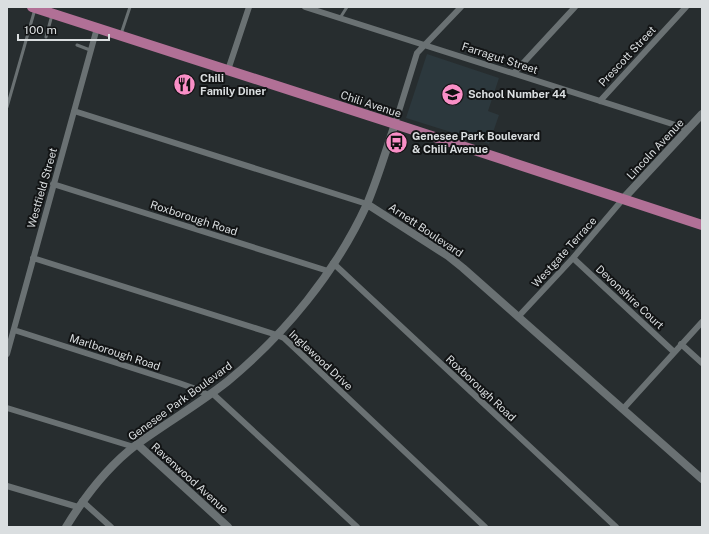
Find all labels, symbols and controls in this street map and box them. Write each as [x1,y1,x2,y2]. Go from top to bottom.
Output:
scale bar [18,16,109,42]
text: 100 m [24,23,57,37]
street label: Prescott Street [596,23,658,89]
street label: Farragut Street [461,40,539,76]
restaurant icon: Chili Family Diner [171,71,197,97]
place label: Chili Family Diner [200,72,266,97]
school or university icon: School Number 44 [440,81,466,107]
place label: School Number 44 [468,88,566,100]
street label: Chili Avenue [339,89,403,119]
street label: Lincoln Avenue [624,116,686,182]
bus stop icon: Genesee Park Boulevard & Chili Avenue [383,129,409,155]
place label: Genesee Park Boulevard & Chili Avenue [412,130,540,155]
street label: Westfield Street [25,146,59,230]
street label: Roxborough Road [149,198,239,238]
street label: Arnett Boulevard [387,201,465,259]
street label: Westgate Terrace [529,214,599,290]
street label: Devonshire Court [594,263,666,331]
street label: Inglewood Drive [287,328,355,392]
street label: Marlborough Road [68,332,162,372]
street label: Roxborough Road [444,353,518,423]
street label: Genesee Park Boulevard [126,359,234,443]
street label: Ravenwood Avenue [149,440,231,516]

